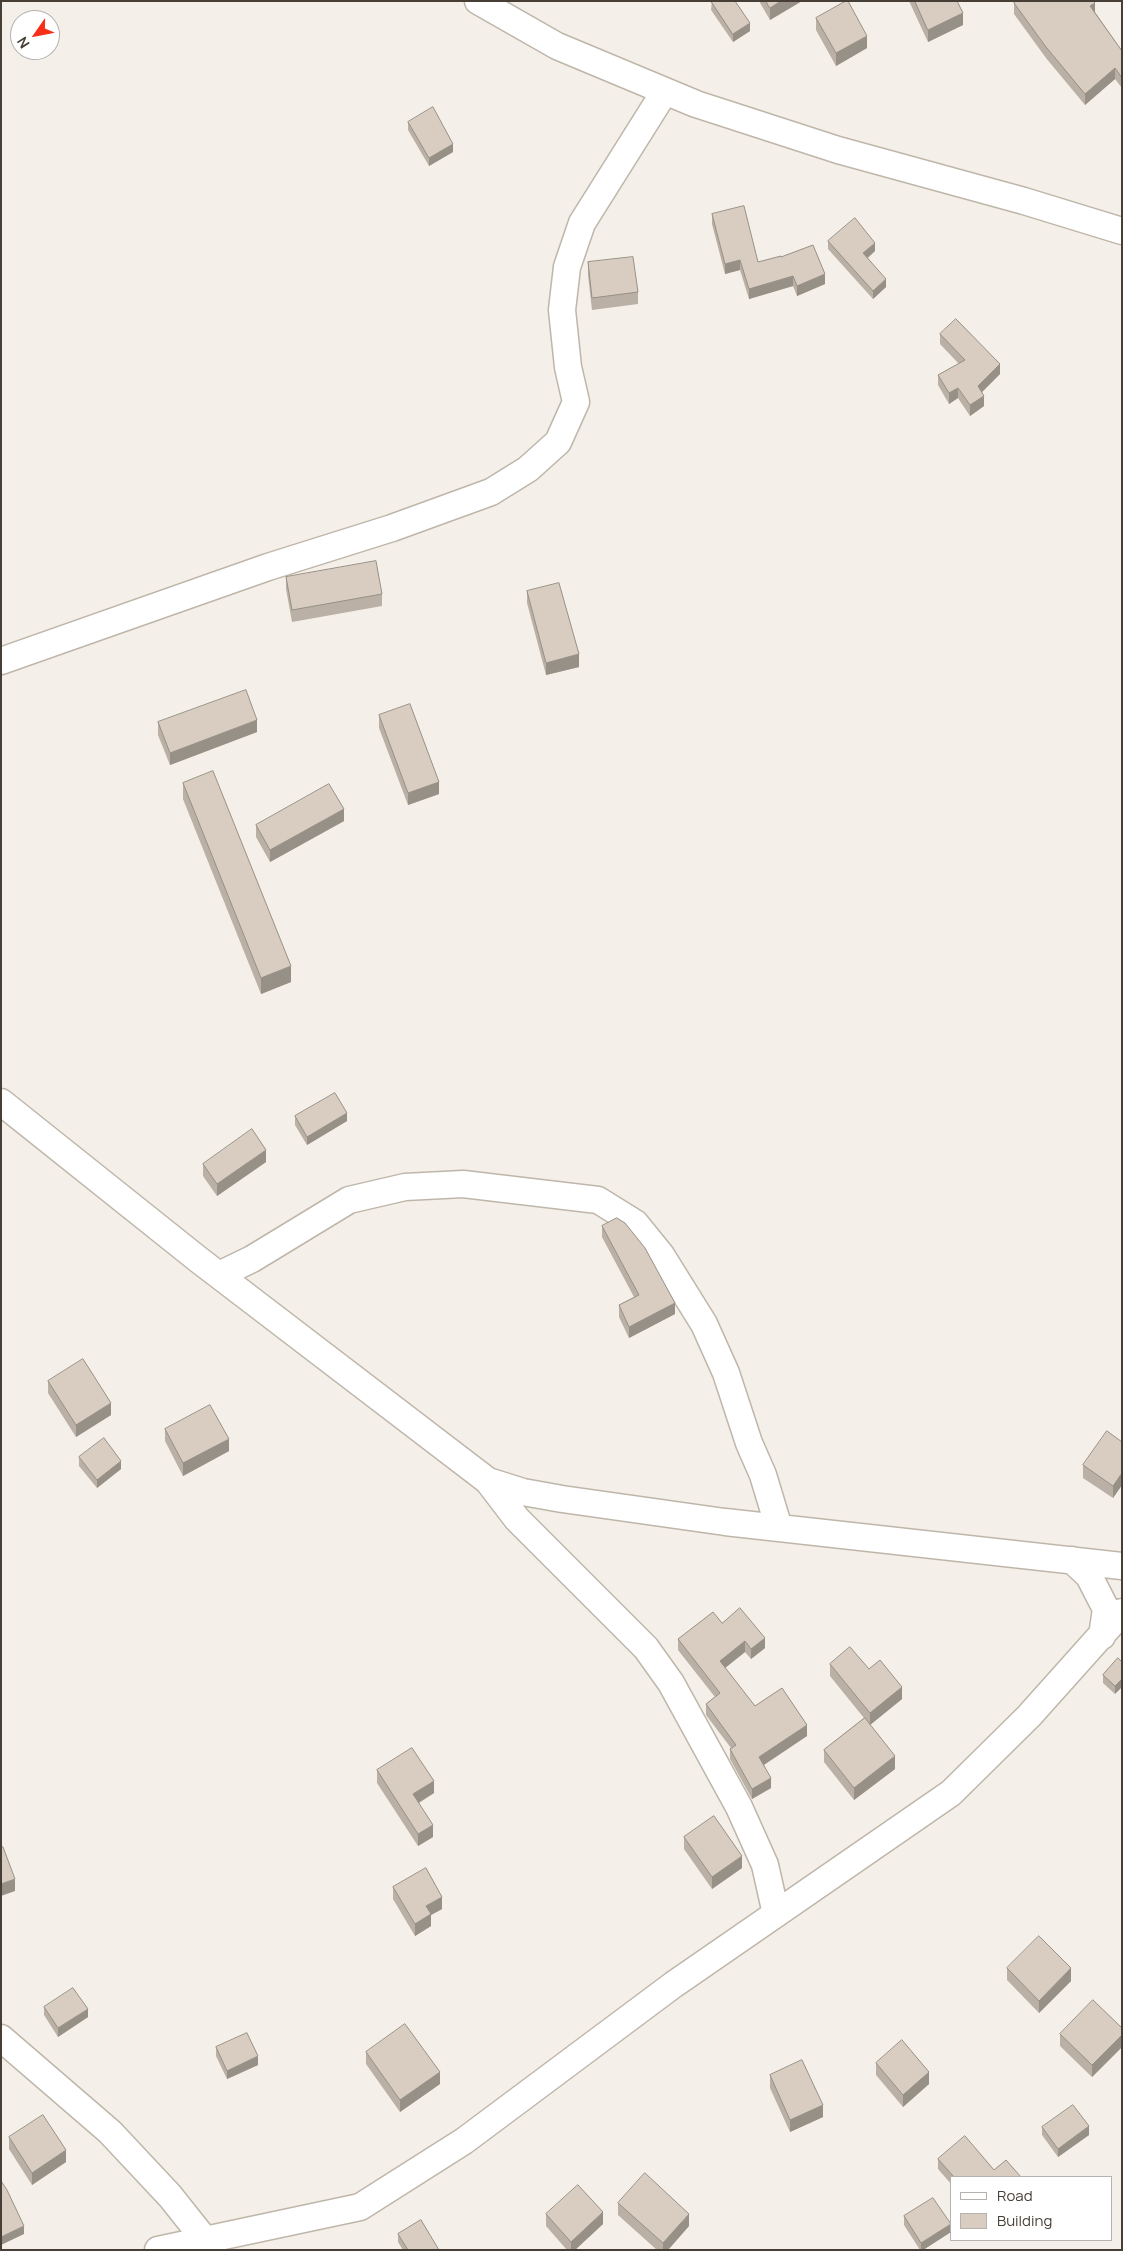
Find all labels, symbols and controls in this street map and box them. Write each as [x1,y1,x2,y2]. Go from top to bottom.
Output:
north arrow [10,10,60,60]
text: N [12,34,34,52]
legend [950,2176,1113,2241]
text: Road [997,2185,1033,2206]
text: Building [997,2210,1052,2231]

